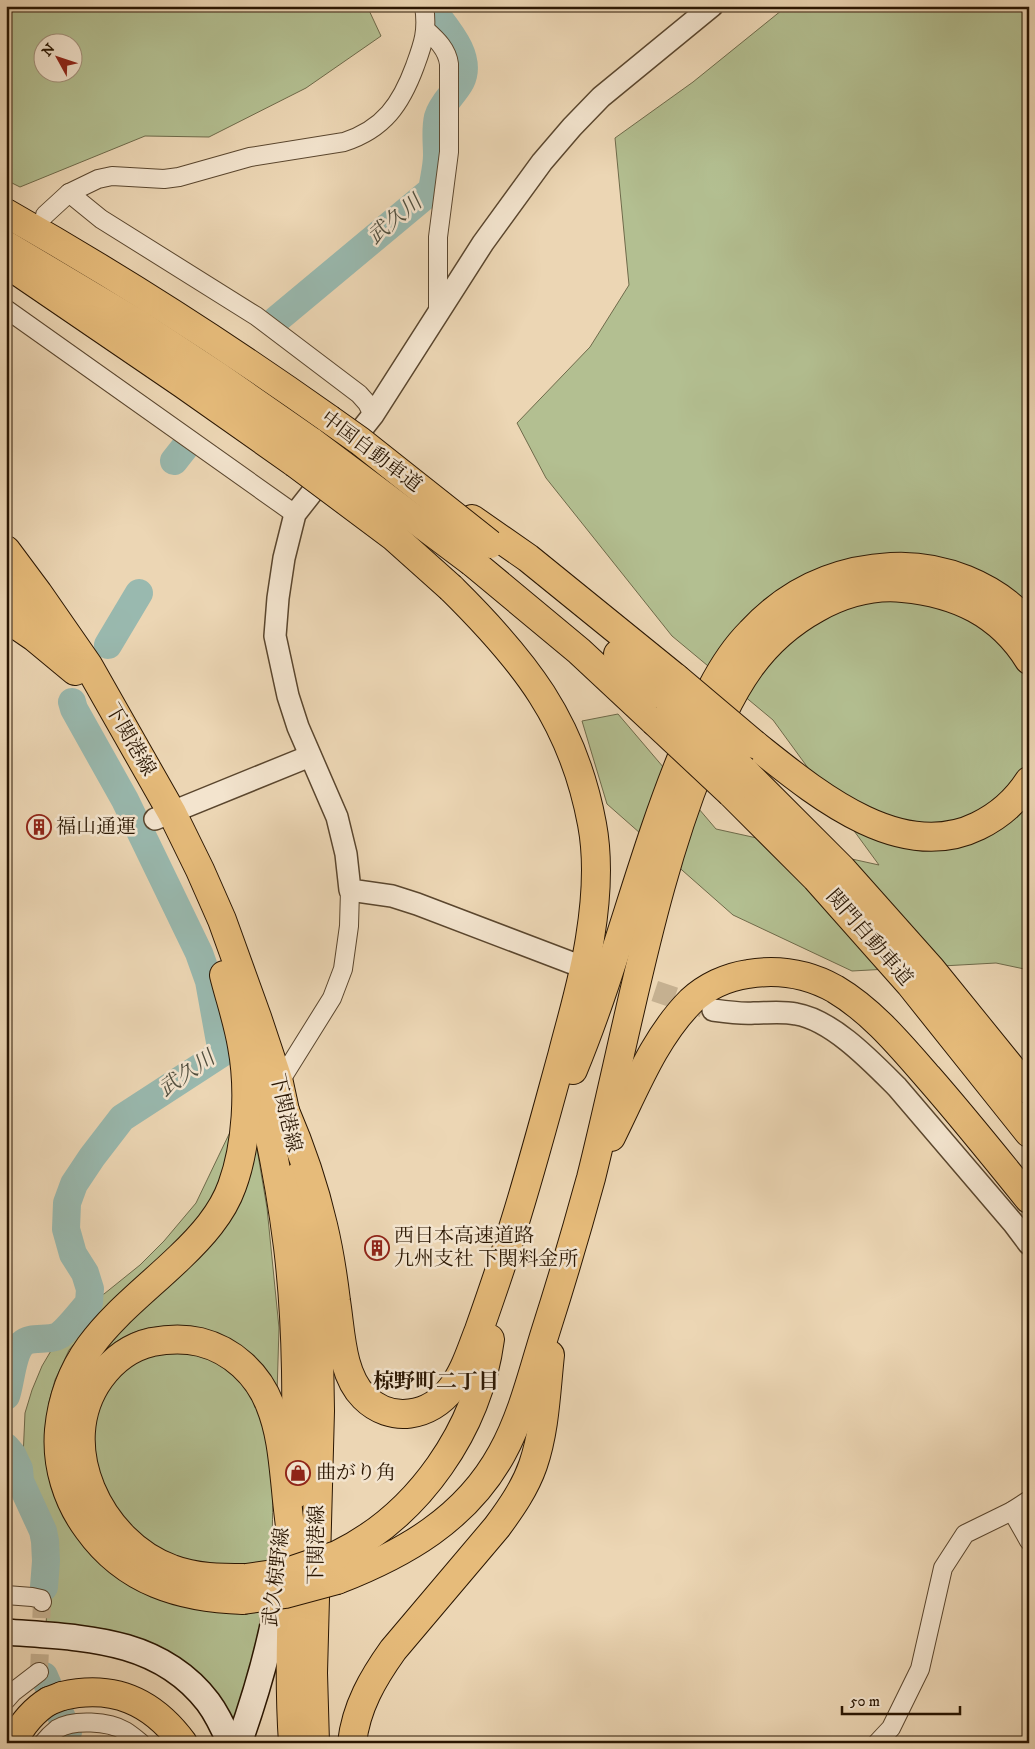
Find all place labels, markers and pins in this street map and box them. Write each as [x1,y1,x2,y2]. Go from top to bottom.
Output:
building icon: 福山通運 [26,814,52,840]
place label: 福山通運 [56,815,136,840]
place label: 西日本高速道路 九州支社 下関料金所 [394,1224,578,1272]
building icon: 西日本高速道路 九州支社 下関料金所 [364,1235,390,1261]
shop icon: 曲がり角 [285,1460,311,1486]
place label: 曲がり角 [316,1461,396,1486]

